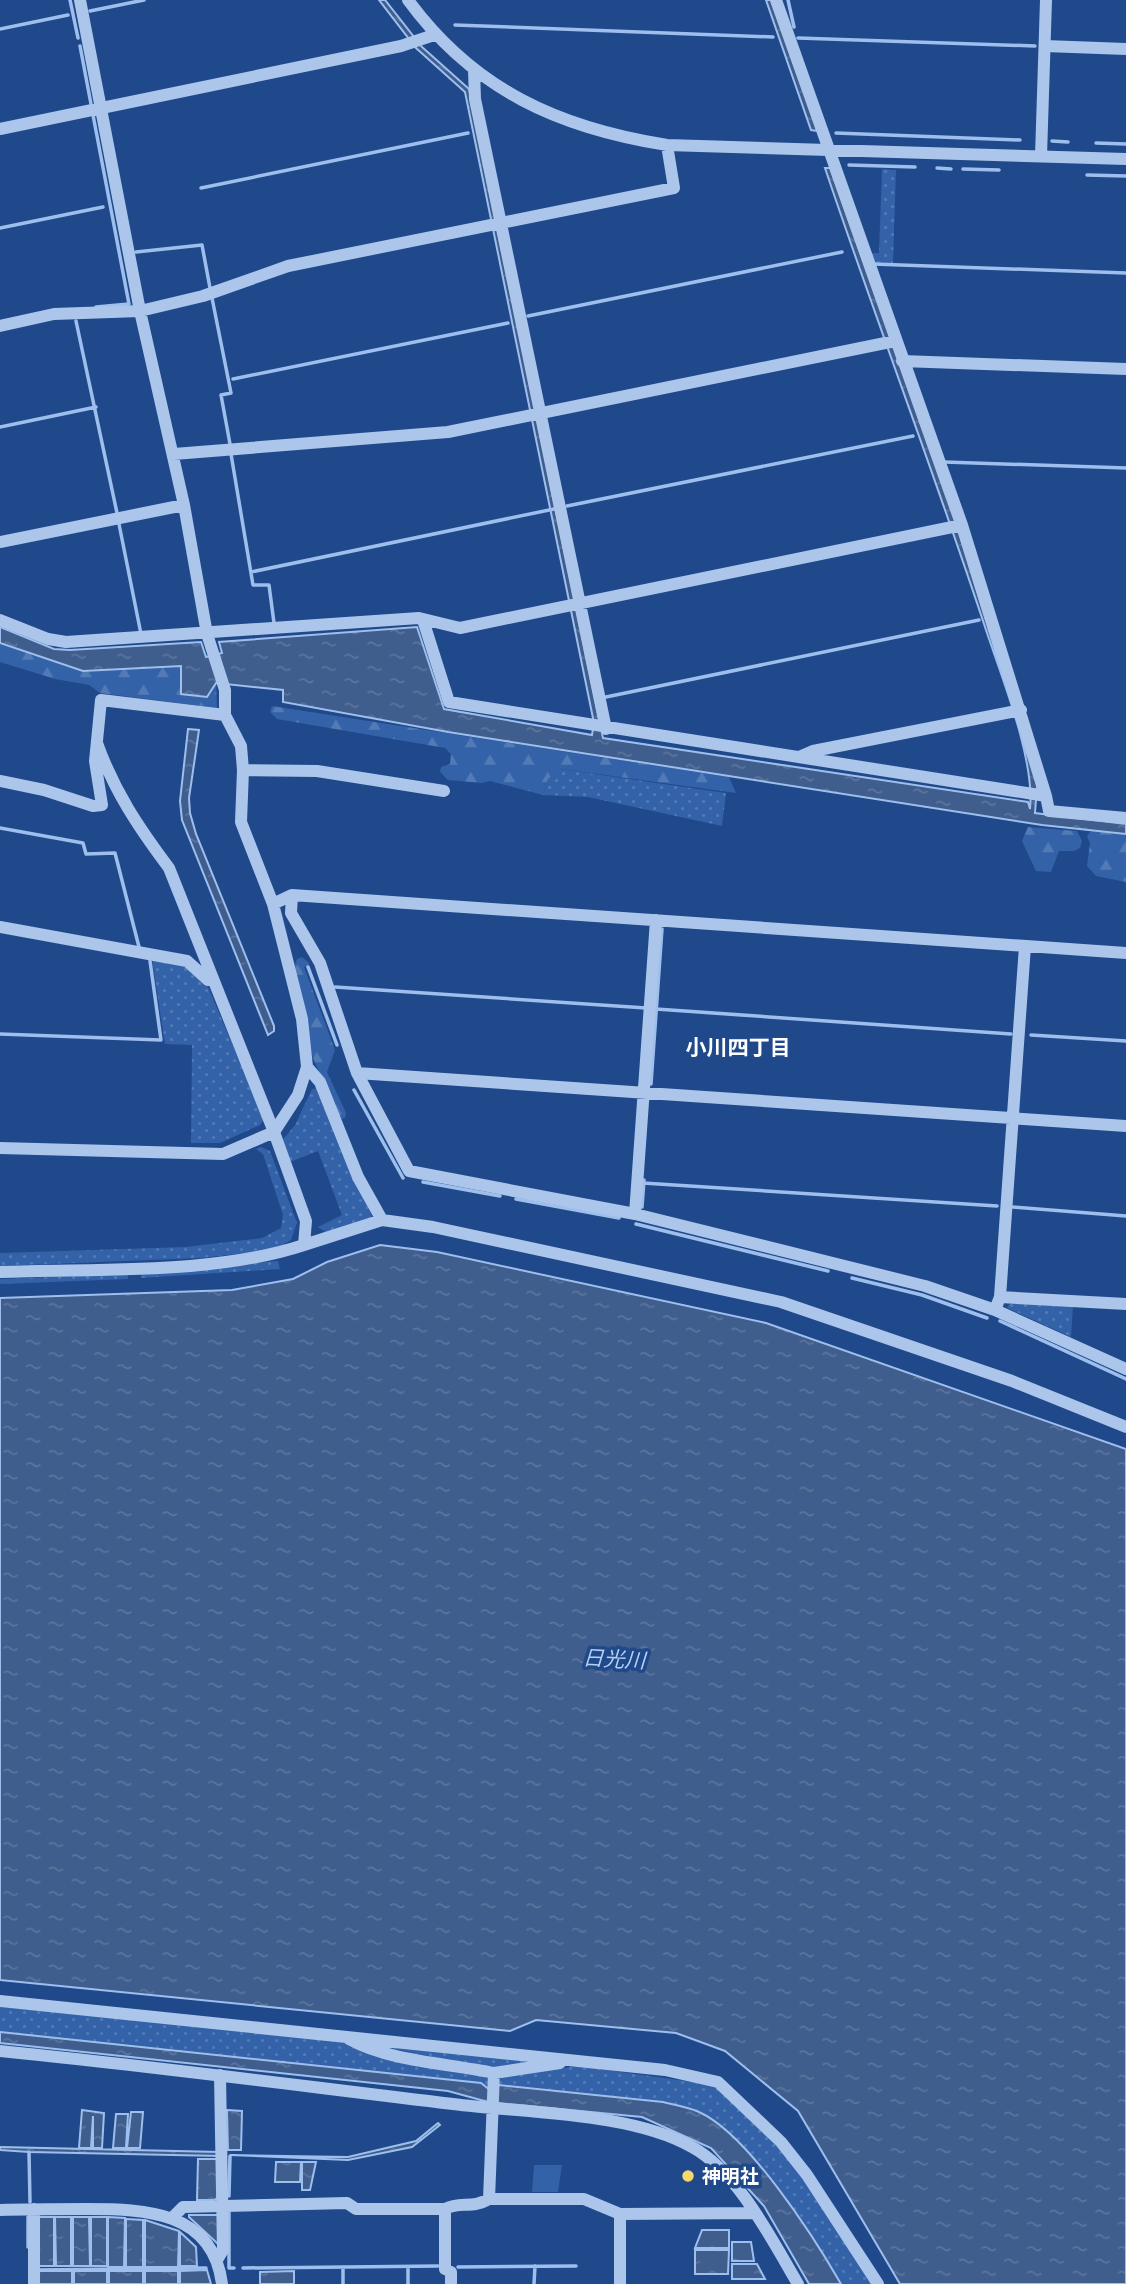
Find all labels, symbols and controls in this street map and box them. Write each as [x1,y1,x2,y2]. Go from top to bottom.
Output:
district label: 小川四丁目 [686,1033,791,1062]
water label: 日光川 [582,1643,648,1675]
place label: 神明社 [702,2163,759,2189]
marker: 神明社 [680,2168,696,2184]

